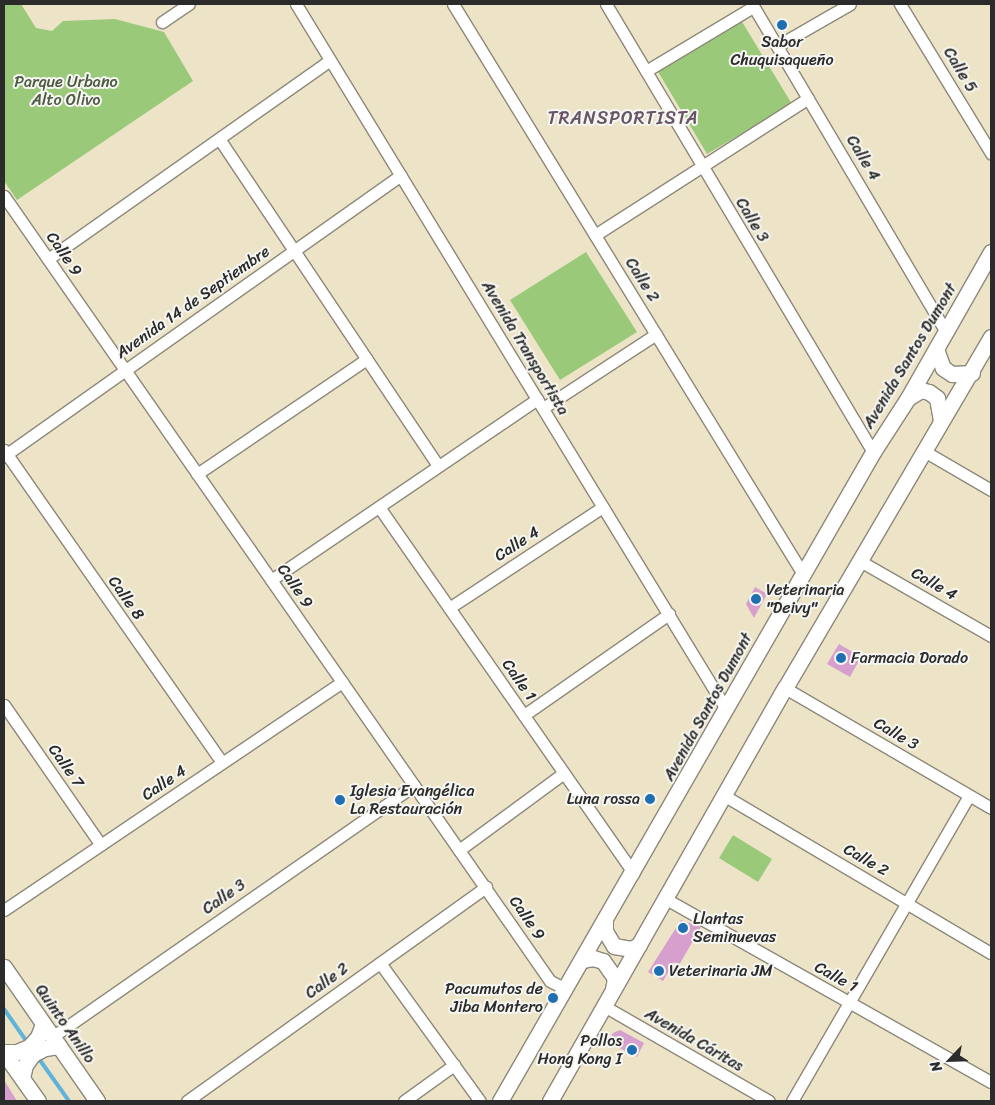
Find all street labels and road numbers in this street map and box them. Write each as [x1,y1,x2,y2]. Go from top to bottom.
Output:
street label: Calle 5 [939,44,981,96]
street label: Calle 4 [842,132,884,184]
street label: Calle 3 [731,194,773,246]
street label: Calle 9 [42,228,86,280]
street label: Avenida 14 de Septiembre [112,242,274,362]
street label: Calle 2 [621,254,663,306]
street label: Avenida Transportista [477,277,573,419]
street label: Avenida Santos Dumont [859,280,961,432]
street label: Calle 4 [491,522,543,566]
street label: Calle 9 [273,560,317,612]
street label: Calle 4 [908,563,960,605]
street label: Calle 8 [104,572,148,624]
street label: Avenida Santos Dumont [659,630,757,784]
street label: Calle 1 [498,655,540,705]
street label: Calle 3 [870,714,922,754]
street label: Calle 7 [44,741,88,791]
street label: Calle 4 [138,761,190,805]
street label: Calle 2 [840,839,892,881]
street label: Calle 3 [199,875,249,919]
street label: Calle 9 [505,892,549,944]
street label: Calle 1 [811,957,861,997]
street label: Calle 2 [302,959,352,1003]
street label: Quinto Anillo [31,981,99,1067]
street label: Avenida Cáritas [641,1004,747,1076]

